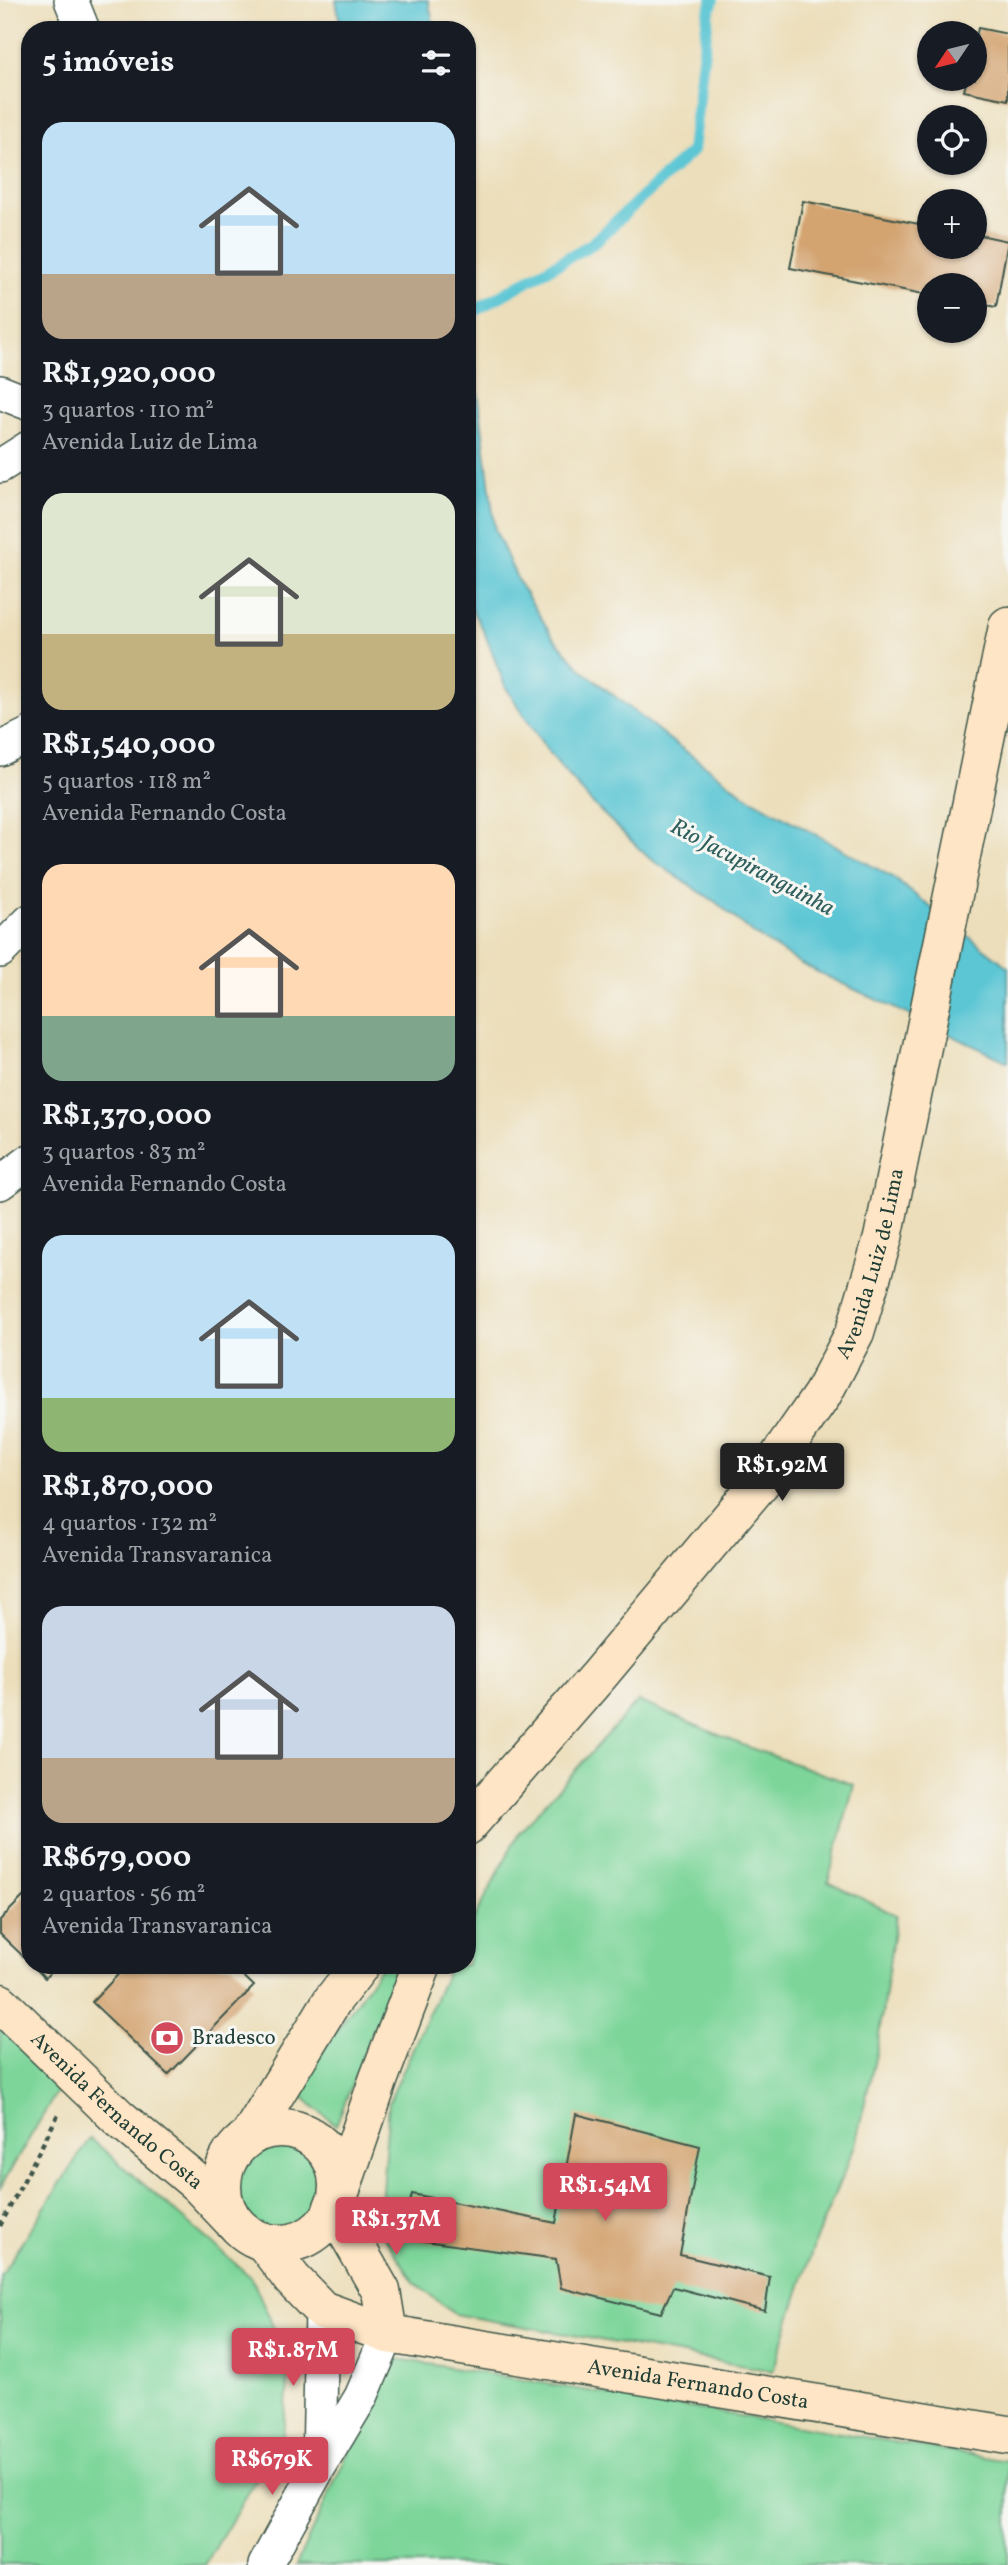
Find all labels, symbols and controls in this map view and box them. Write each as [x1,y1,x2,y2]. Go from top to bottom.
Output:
north arrow [917,21,987,91]
map controls [917,21,987,343]
text: 5 imóveis [42,42,174,84]
icon: filters [417,44,455,82]
button: locate [917,105,987,175]
icon: home [186,168,312,294]
button: + [917,189,987,259]
button: − [917,273,987,343]
text: R$1,920,000 [42,353,216,395]
text: 3 quartos · 110 m² [42,395,214,427]
text: Avenida Luiz de Lima [42,427,258,459]
icon: home [186,539,312,665]
text: R$1,540,000 [42,724,215,766]
text: 5 quartos · 118 m² [42,766,211,798]
text: Avenida Fernando Costa [42,798,287,830]
water label: Rio Jacupiranguinha [664,811,840,925]
icon: home [186,910,312,1036]
text: R$1,370,000 [42,1095,212,1137]
text: 3 quartos · 83 m² [42,1137,206,1169]
street label: Avenida Luiz de Lima [829,1166,911,1364]
text: Avenida Fernando Costa [42,1169,287,1201]
icon: home [186,1281,312,1407]
pin: R$1.92M [717,1444,847,1503]
text: R$1.92M [736,1450,828,1482]
text: R$1,870,000 [42,1466,213,1508]
text: 4 quartos · 132 m² [42,1508,217,1540]
text: Avenida Transvaranica [42,1540,272,1572]
icon: home [186,1652,312,1778]
text: R$679,000 [42,1837,191,1879]
text: 2 quartos · 56 m² [42,1879,205,1911]
text: Avenida Transvaranica [42,1911,272,1943]
bank icon: Bradesco [148,2019,186,2057]
place label: Bradesco [192,2024,276,2053]
street label: Avenida Fernando Costa [24,2025,209,2197]
pin: R$1.54M [540,2164,670,2223]
text: R$1.54M [559,2170,651,2202]
pin: R$1.37M [331,2198,461,2257]
text: R$1.37M [351,2204,441,2236]
pin: R$1.87M [228,2328,358,2388]
text: R$1.87M [248,2335,338,2367]
street label: Avenida Fernando Costa [585,2352,811,2417]
pin: R$679K [215,2438,329,2497]
text: R$679K [231,2444,313,2476]

